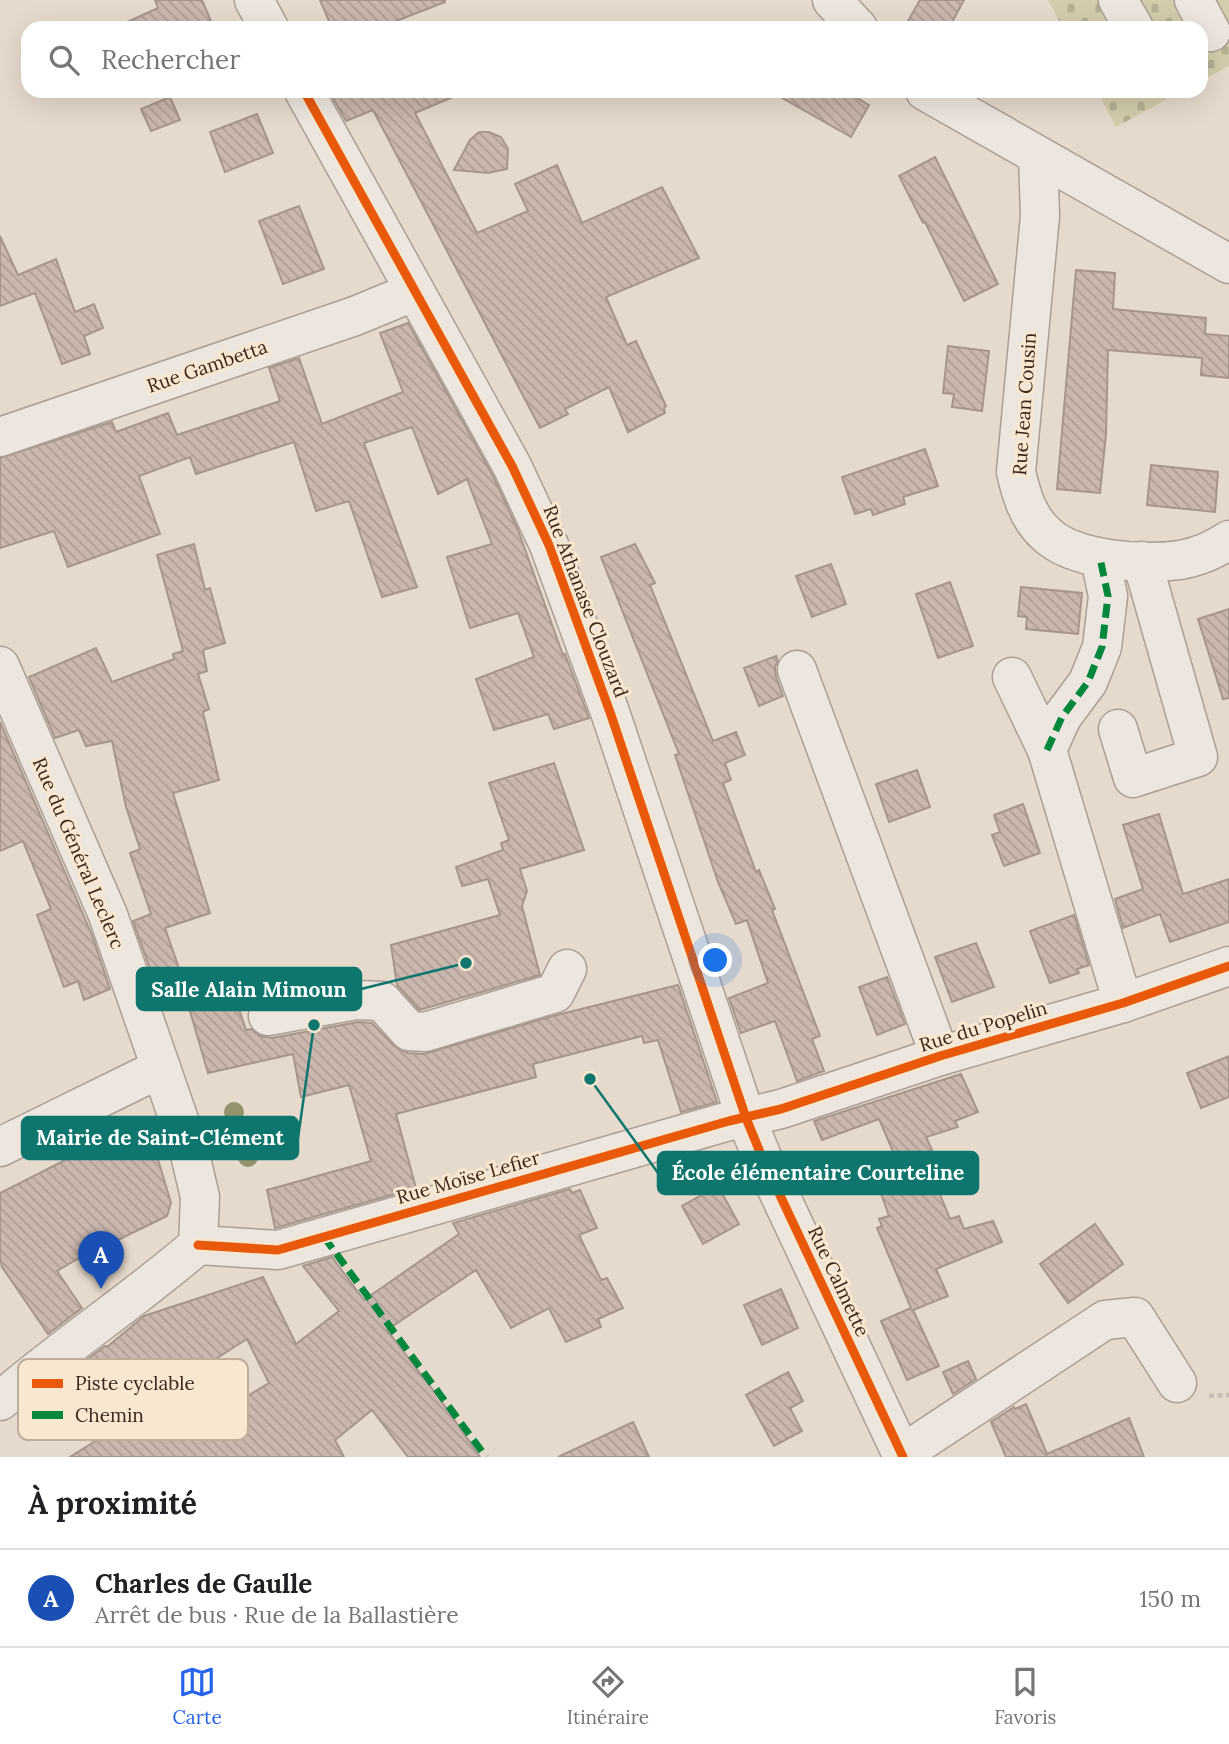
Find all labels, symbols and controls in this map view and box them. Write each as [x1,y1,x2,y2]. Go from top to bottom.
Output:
search box [21,21,1208,98]
icon: search [45,41,83,79]
text: Rechercher [101,43,240,76]
street label: Rue Jean Cousin [1007,332,1041,476]
street label: Rue Gambetta [144,334,271,398]
street label: Rue Athanase Clouzard [538,501,634,701]
street label: Rue du Général Leclerc [28,754,130,952]
your location [698,943,732,977]
callout: Salle Alain Mimoun [137,968,361,1010]
text: Salle Alain Mimoun [151,976,347,1003]
street label: Rue du Popelin [916,995,1050,1057]
callout: Mairie de Saint-Clément [22,1117,298,1159]
text: Mairie de Saint-Clément [36,1124,284,1151]
street label: Rue Moïse Lefier [394,1145,543,1209]
callout: École élémentaire Courteline [658,1152,978,1194]
text: École élémentaire Courteline [672,1159,964,1186]
street label: Rue Calmette [803,1222,875,1340]
pin: A [78,1231,124,1289]
legend [18,1359,248,1440]
text: Piste cyclable [75,1371,195,1395]
text: Chemin [75,1403,144,1427]
text: À proximité [28,1484,197,1522]
text: Charles de Gaulle [95,1567,312,1600]
text: A [43,1584,59,1613]
text: 150 m [1139,1584,1201,1613]
text: Arrêt de bus · Rue de la Ballastière [95,1600,459,1629]
tab: Carte [173,1663,222,1729]
tab: Itinéraire [567,1663,649,1729]
tab: Favoris [994,1663,1056,1729]

